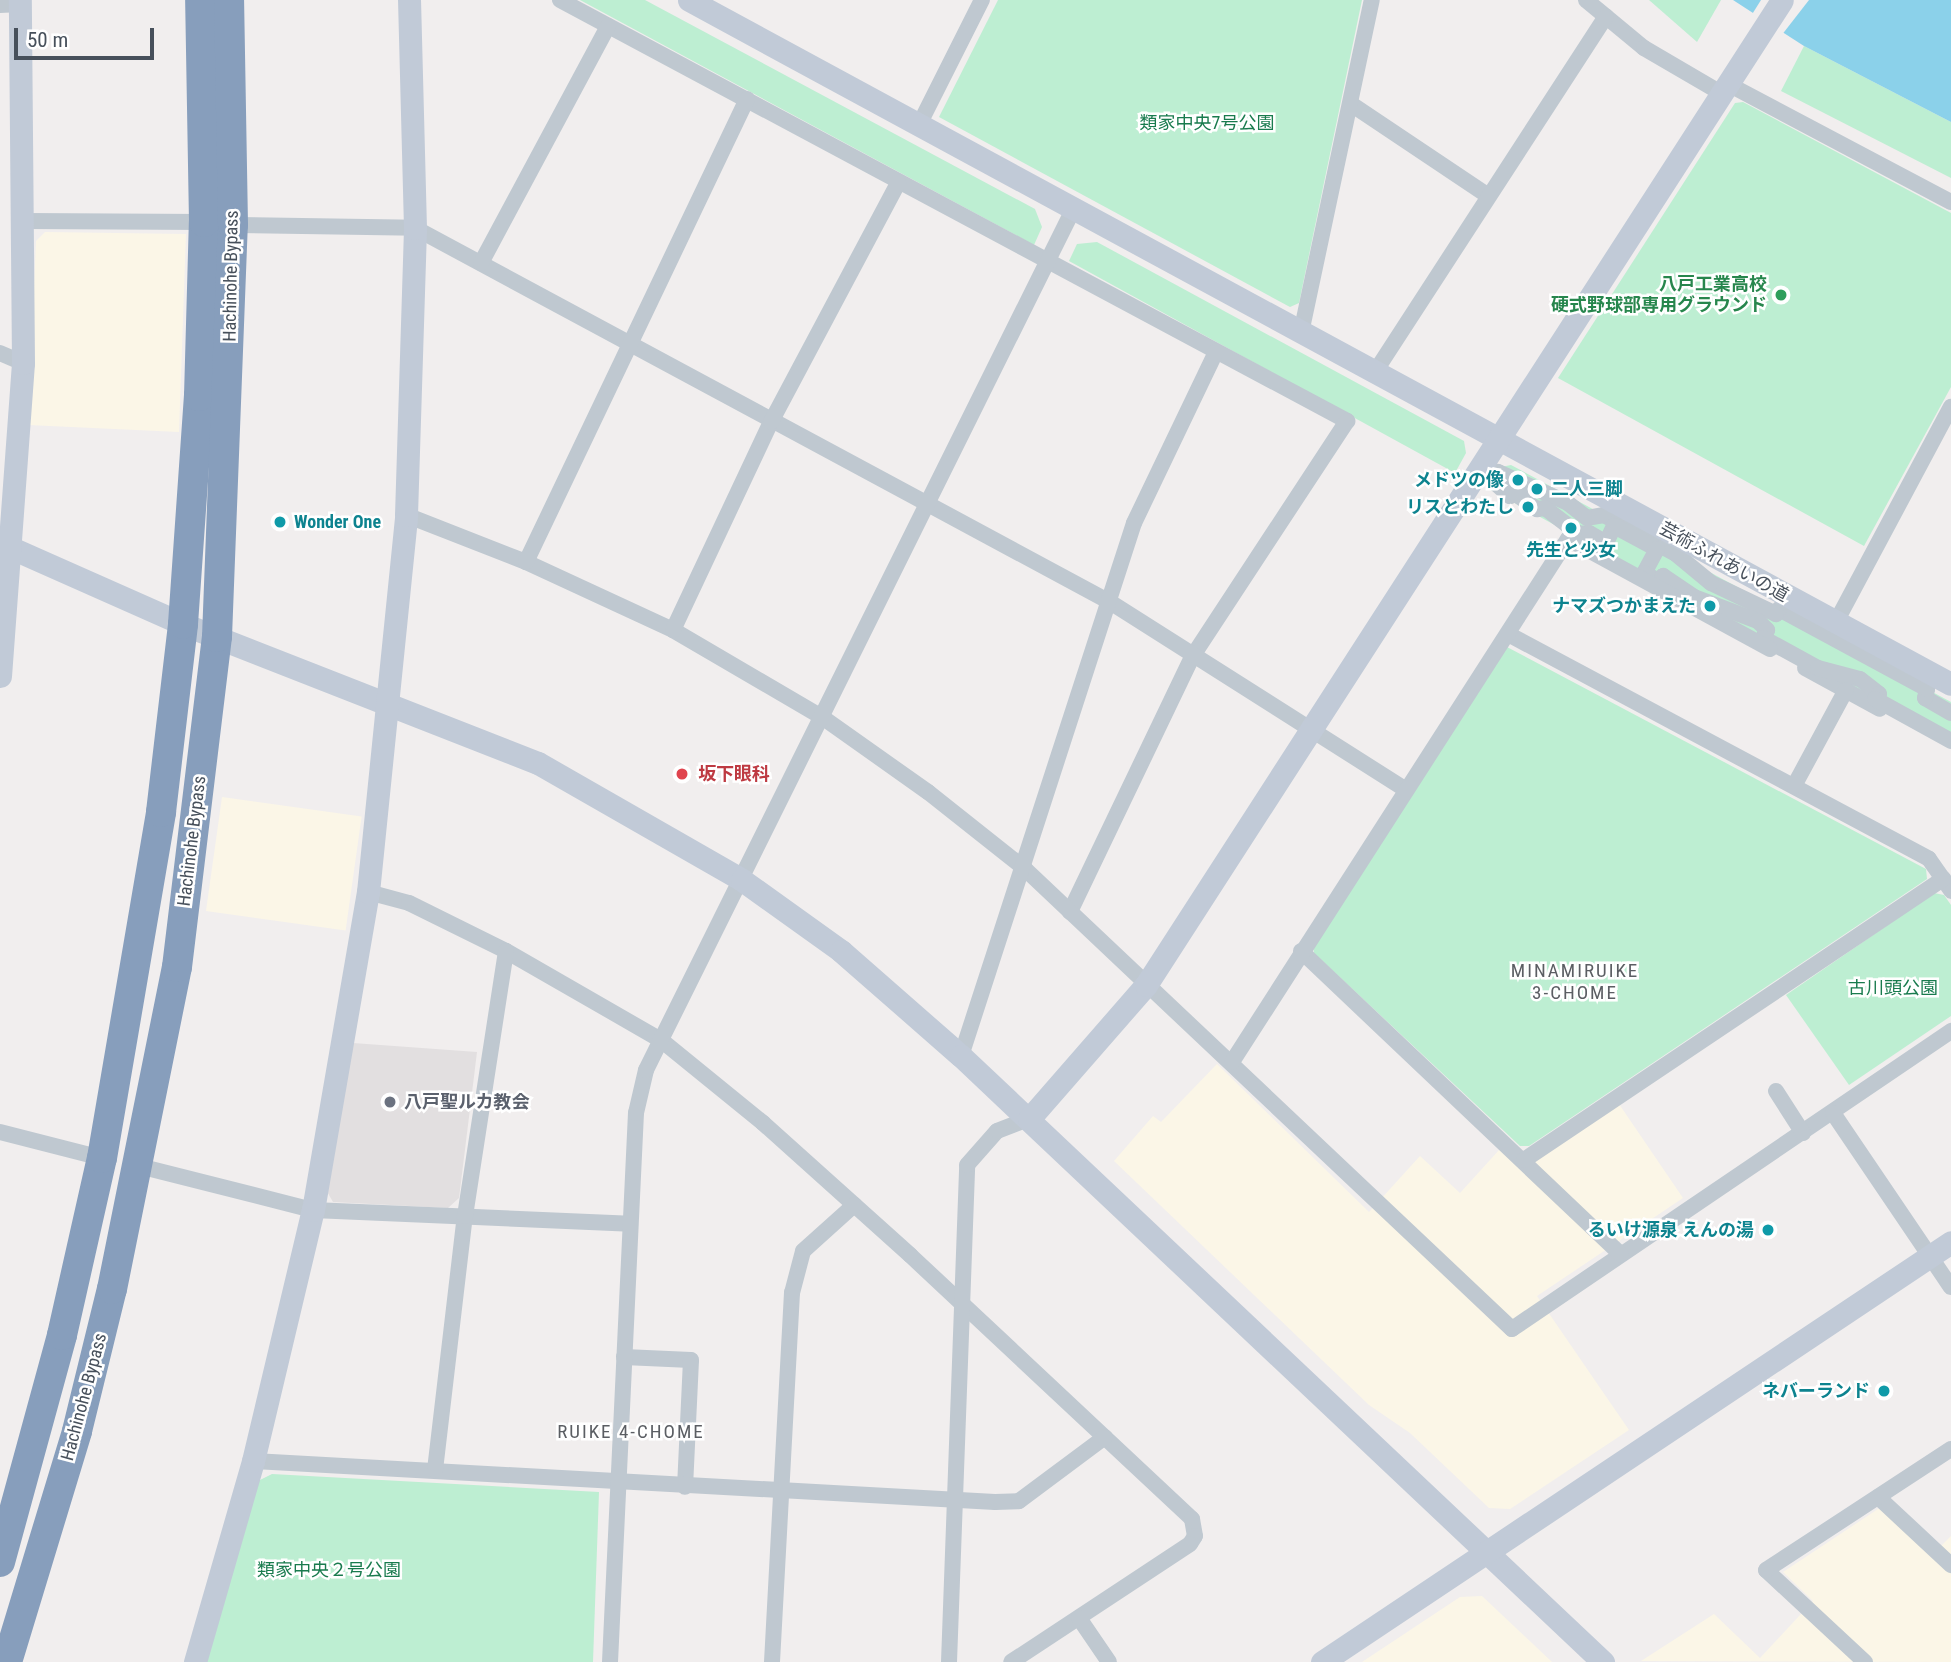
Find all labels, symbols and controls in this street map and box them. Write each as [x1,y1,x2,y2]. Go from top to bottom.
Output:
scale bar [18,14,158,58]
text: 50 m [27,28,68,52]
park label: 類家中央7号公園 [1140,112,1274,134]
street label: Hachinohe Bypass [219,210,243,342]
place label: 八戸工業高校 硬式野球部専用グラウンド [1551,274,1767,316]
marker: 八戸工業高校 硬式野球部専用グラウンド [1773,287,1789,303]
place label: メドツの像 [1414,469,1504,491]
marker: メドツの像 [1510,472,1526,488]
place label: 二人三脚 [1551,478,1623,500]
marker: 二人三脚 [1529,481,1545,497]
place label: リスとわたし [1406,496,1514,518]
marker: リスとわたし [1520,499,1536,515]
place label: Wonder One [294,511,381,533]
marker: Wonder One [272,514,288,530]
street label: 芸術ふれあいの道 [1656,518,1792,606]
marker: 先生と少女 [1563,520,1579,536]
place label: 先生と少女 [1526,539,1616,561]
place label: ナマズつかまえた [1552,595,1696,617]
marker: ナマズつかまえた [1702,598,1718,614]
place label: 坂下眼科 [698,763,770,785]
marker: 坂下眼科 [672,764,692,784]
street label: Hachinohe Bypass [173,775,211,907]
district label: MINAMIRUIKE 3-CHOME [1512,960,1638,1004]
park label: 古川頭公園 [1848,977,1938,999]
place label: 八戸聖ルカ教会 [404,1091,530,1113]
marker: 八戸聖ルカ教会 [382,1094,398,1110]
place label: るいけ源泉 えんの湯 [1588,1219,1754,1241]
marker: るいけ源泉 えんの湯 [1760,1222,1776,1238]
street label: Hachinohe Bypass [57,1331,111,1463]
place label: ネバーランド [1762,1380,1870,1402]
marker: ネバーランド [1876,1383,1892,1399]
district label: RUIKE 4-CHOME [559,1421,703,1443]
park label: 類家中央２号公園 [257,1559,401,1581]

